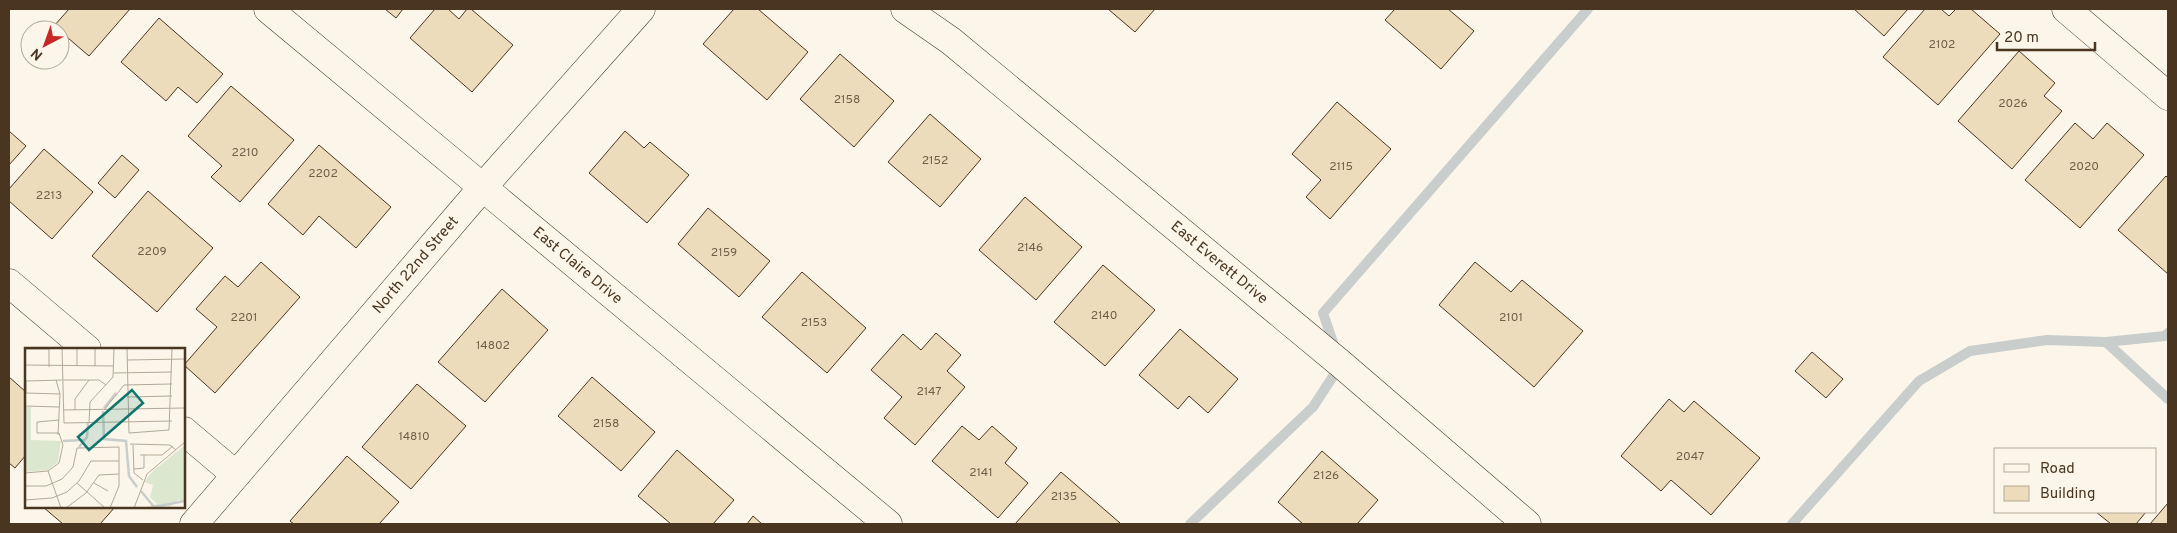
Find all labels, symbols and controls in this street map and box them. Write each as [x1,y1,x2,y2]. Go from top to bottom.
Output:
north arrow [20,20,70,70]
scale bar [1997,20,2094,52]
text: 20 m [2004,29,2039,48]
house number: 2102 [1929,37,1955,53]
text: N [28,44,47,63]
house number: 2158 [834,92,860,108]
house number: 2026 [1998,96,2028,112]
house number: 2210 [232,145,258,161]
house number: 2152 [922,153,948,169]
house number: 2115 [1329,159,1353,175]
house number: 2020 [2069,159,2099,175]
house number: 2202 [308,166,338,182]
house number: 2213 [36,188,62,204]
street label: North 22nd Street [369,212,463,318]
street label: East Everett Drive [1167,217,1271,309]
street label: East Claire Drive [529,223,626,309]
house number: 2146 [1017,240,1043,256]
house number: 2209 [137,244,167,260]
house number: 2159 [711,245,737,261]
house number: 2140 [1091,308,1117,324]
house number: 2201 [231,310,257,326]
house number: 2101 [1499,310,1523,326]
house number: 2153 [801,315,827,331]
house number: 14802 [476,338,510,354]
inset map [25,348,185,508]
house number: 2147 [916,384,942,400]
house number: 2158 [593,416,619,432]
house number: 14810 [398,429,430,445]
legend [1994,448,2157,513]
house number: 2047 [1676,449,1704,465]
text: Road [2040,460,2075,479]
house number: 2141 [969,465,993,481]
house number: 2126 [1313,468,1339,484]
text: Building [2040,485,2095,504]
house number: 2135 [1051,489,1077,505]

